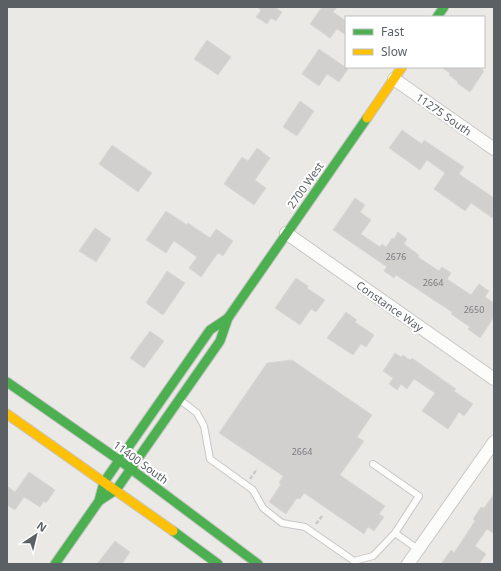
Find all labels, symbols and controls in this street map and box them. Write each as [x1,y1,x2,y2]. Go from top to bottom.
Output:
legend [345,16,485,68]
text: Fast [381,23,405,40]
text: Slow [381,43,408,60]
street label: 11275 South [413,89,475,139]
street label: 2700 West [284,159,326,211]
house number: 2676 [386,250,406,263]
house number: 2664 [423,276,443,289]
street label: Constance Way [353,277,427,335]
house number: 2650 [464,303,484,316]
street label: 11400 South [110,437,172,487]
house number: 2664 [292,445,312,458]
north arrow [16,515,56,555]
text: N [34,518,50,535]

